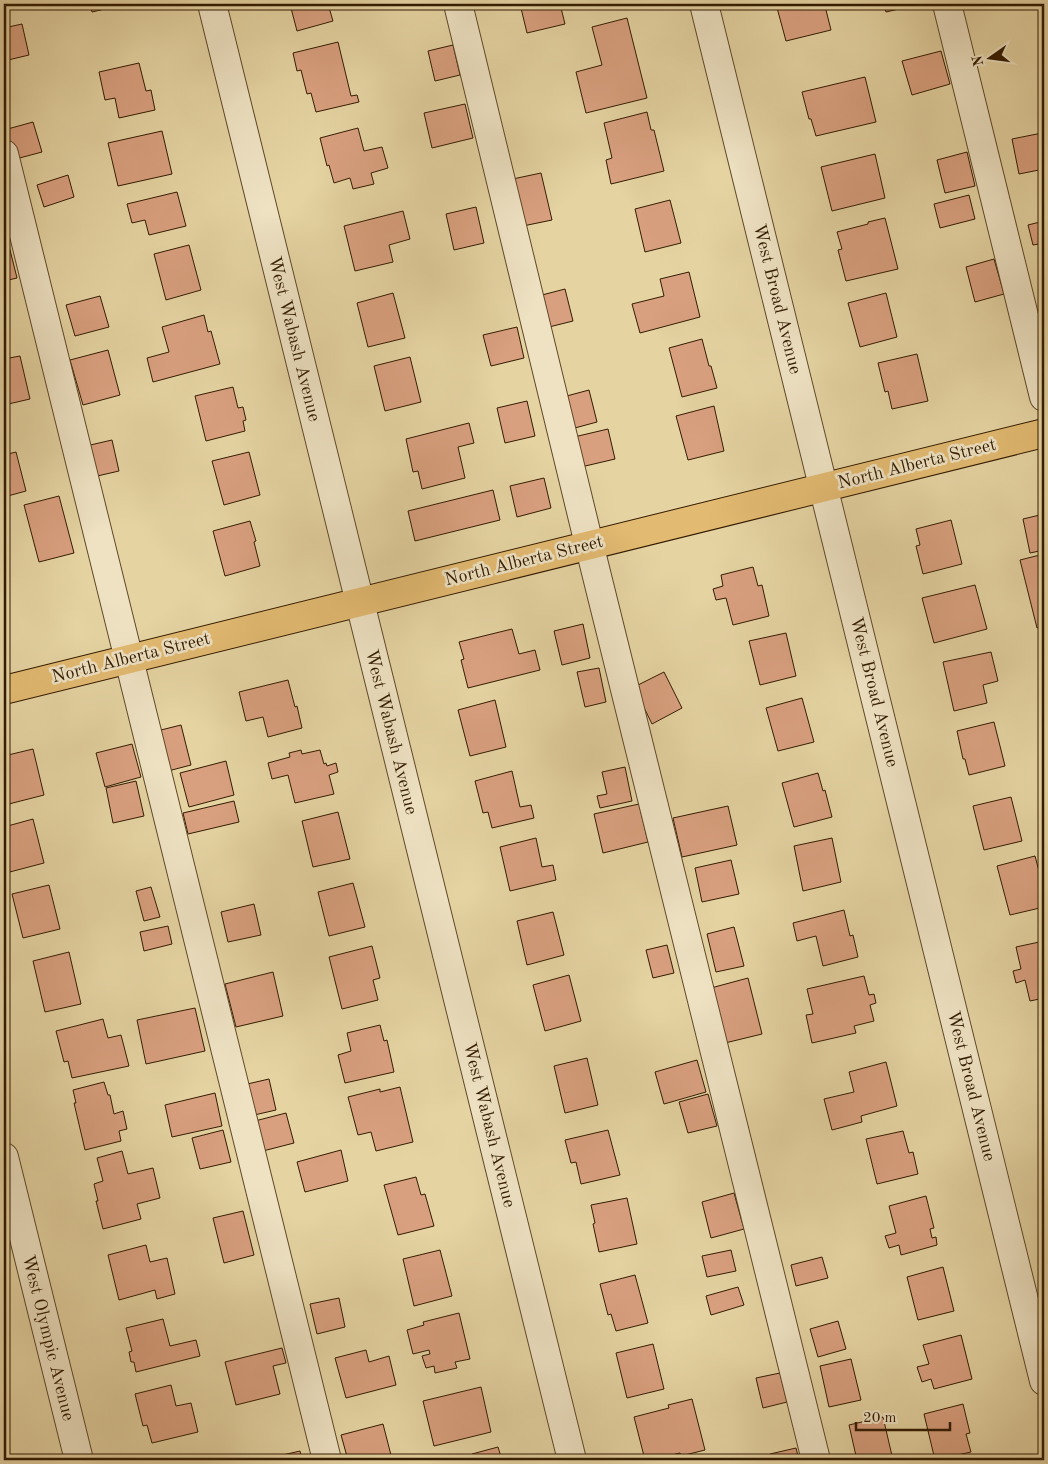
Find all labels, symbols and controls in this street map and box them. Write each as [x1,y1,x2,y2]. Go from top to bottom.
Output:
north arrow [966,32,1016,82]
text: N [970,54,986,68]
street label: West Broad Avenue [750,222,804,376]
street label: West Wabash Avenue [265,255,323,423]
street label: North Alberta Street [836,436,998,492]
street label: North Alberta Street [443,533,605,589]
street label: West Broad Avenue [847,615,901,769]
street label: North Alberta Street [50,630,212,686]
street label: West Wabash Avenue [362,648,420,816]
street label: West Broad Avenue [944,1009,998,1163]
street label: West Wabash Avenue [460,1041,518,1209]
street label: West Olympic Avenue [19,1253,77,1423]
scale bar [856,1399,949,1431]
text: 20 m [863,1411,897,1426]

